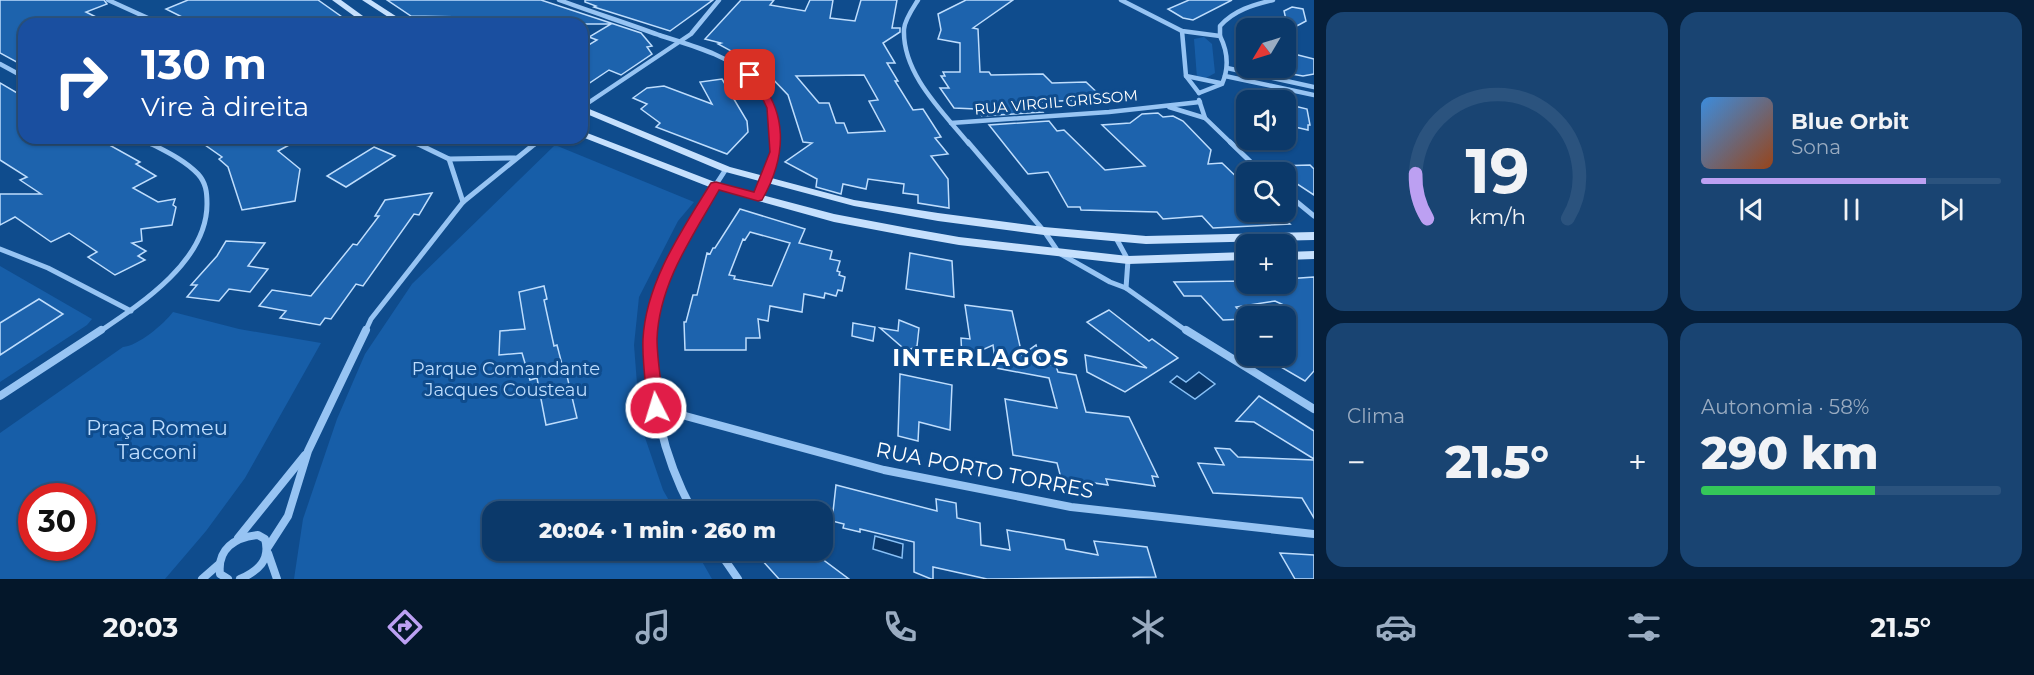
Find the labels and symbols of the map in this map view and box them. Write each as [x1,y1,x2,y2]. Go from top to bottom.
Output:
north arrow [1236,18,1296,78]
pin [724,49,775,100]
street label: RUA VIRGIL GRISSOM [973,85,1139,119]
district label: INTERLAGOS [892,343,1070,372]
park label: Parque Comandante Jacques Cousteau [412,358,600,401]
position arrow [624,376,688,440]
park label: Praça Romeu Tacconi [86,415,228,464]
street label: RUA PORTO TORRES [874,437,1096,503]
speed limit sign: 30 [18,483,96,561]

